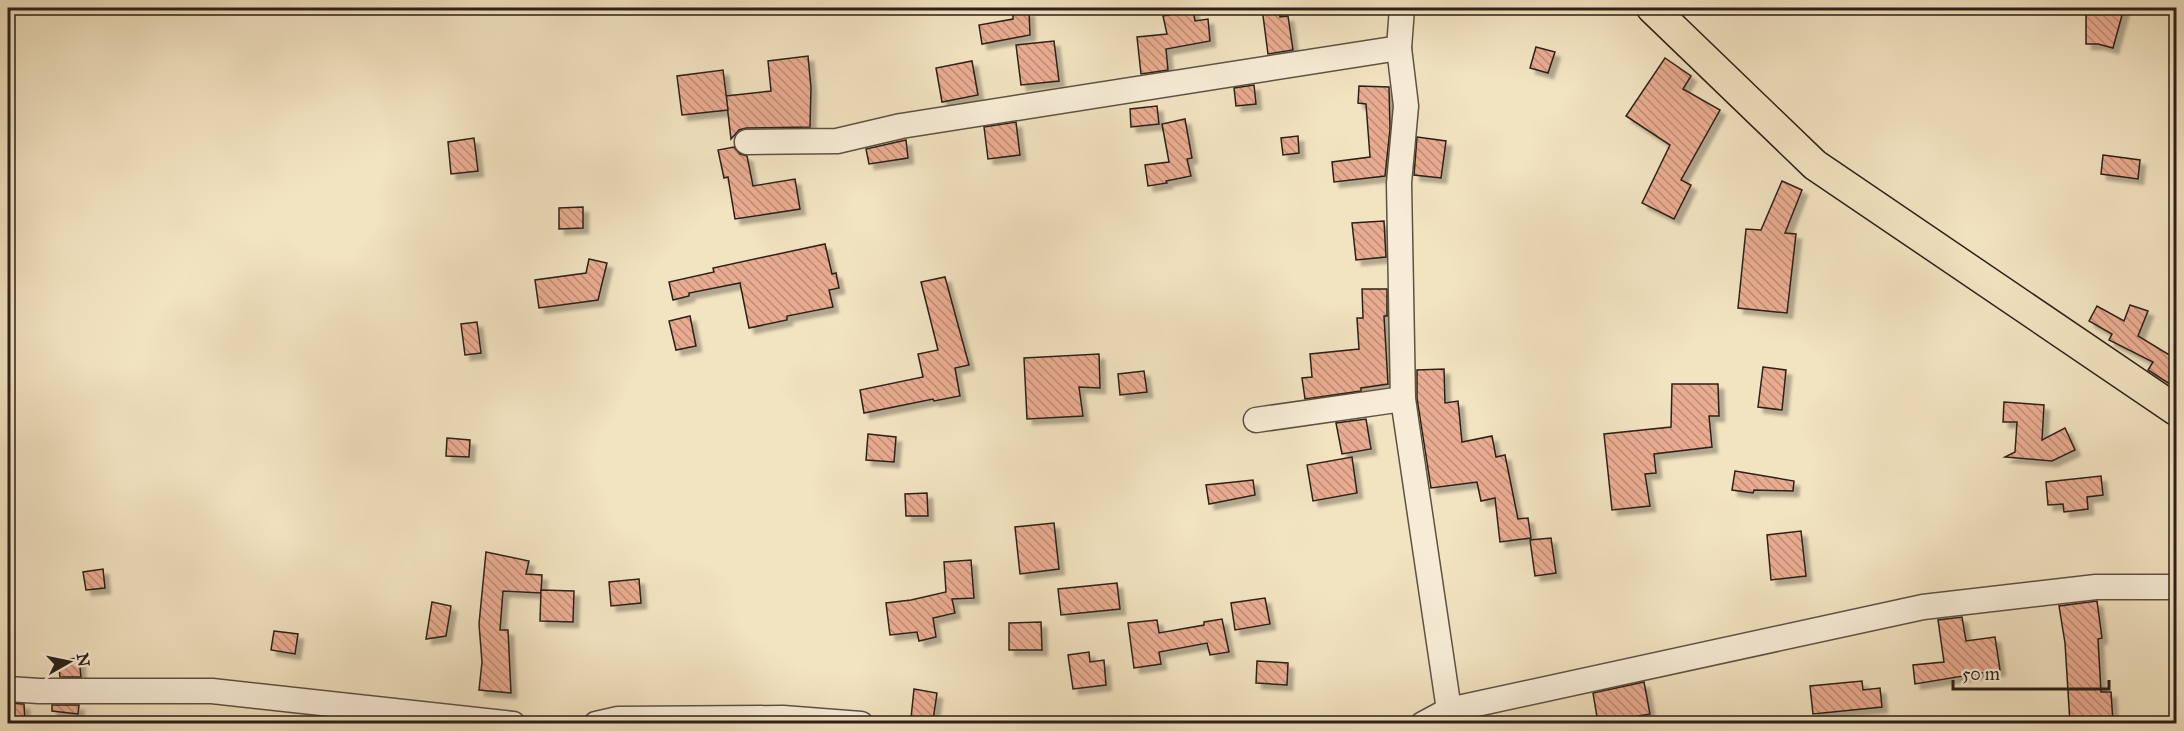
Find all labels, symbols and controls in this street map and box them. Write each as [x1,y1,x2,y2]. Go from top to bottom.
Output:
north arrow [39,632,99,692]
text: N [73,652,94,668]
scale bar [1953,653,2109,691]
text: 50 m [1962,663,2000,685]

